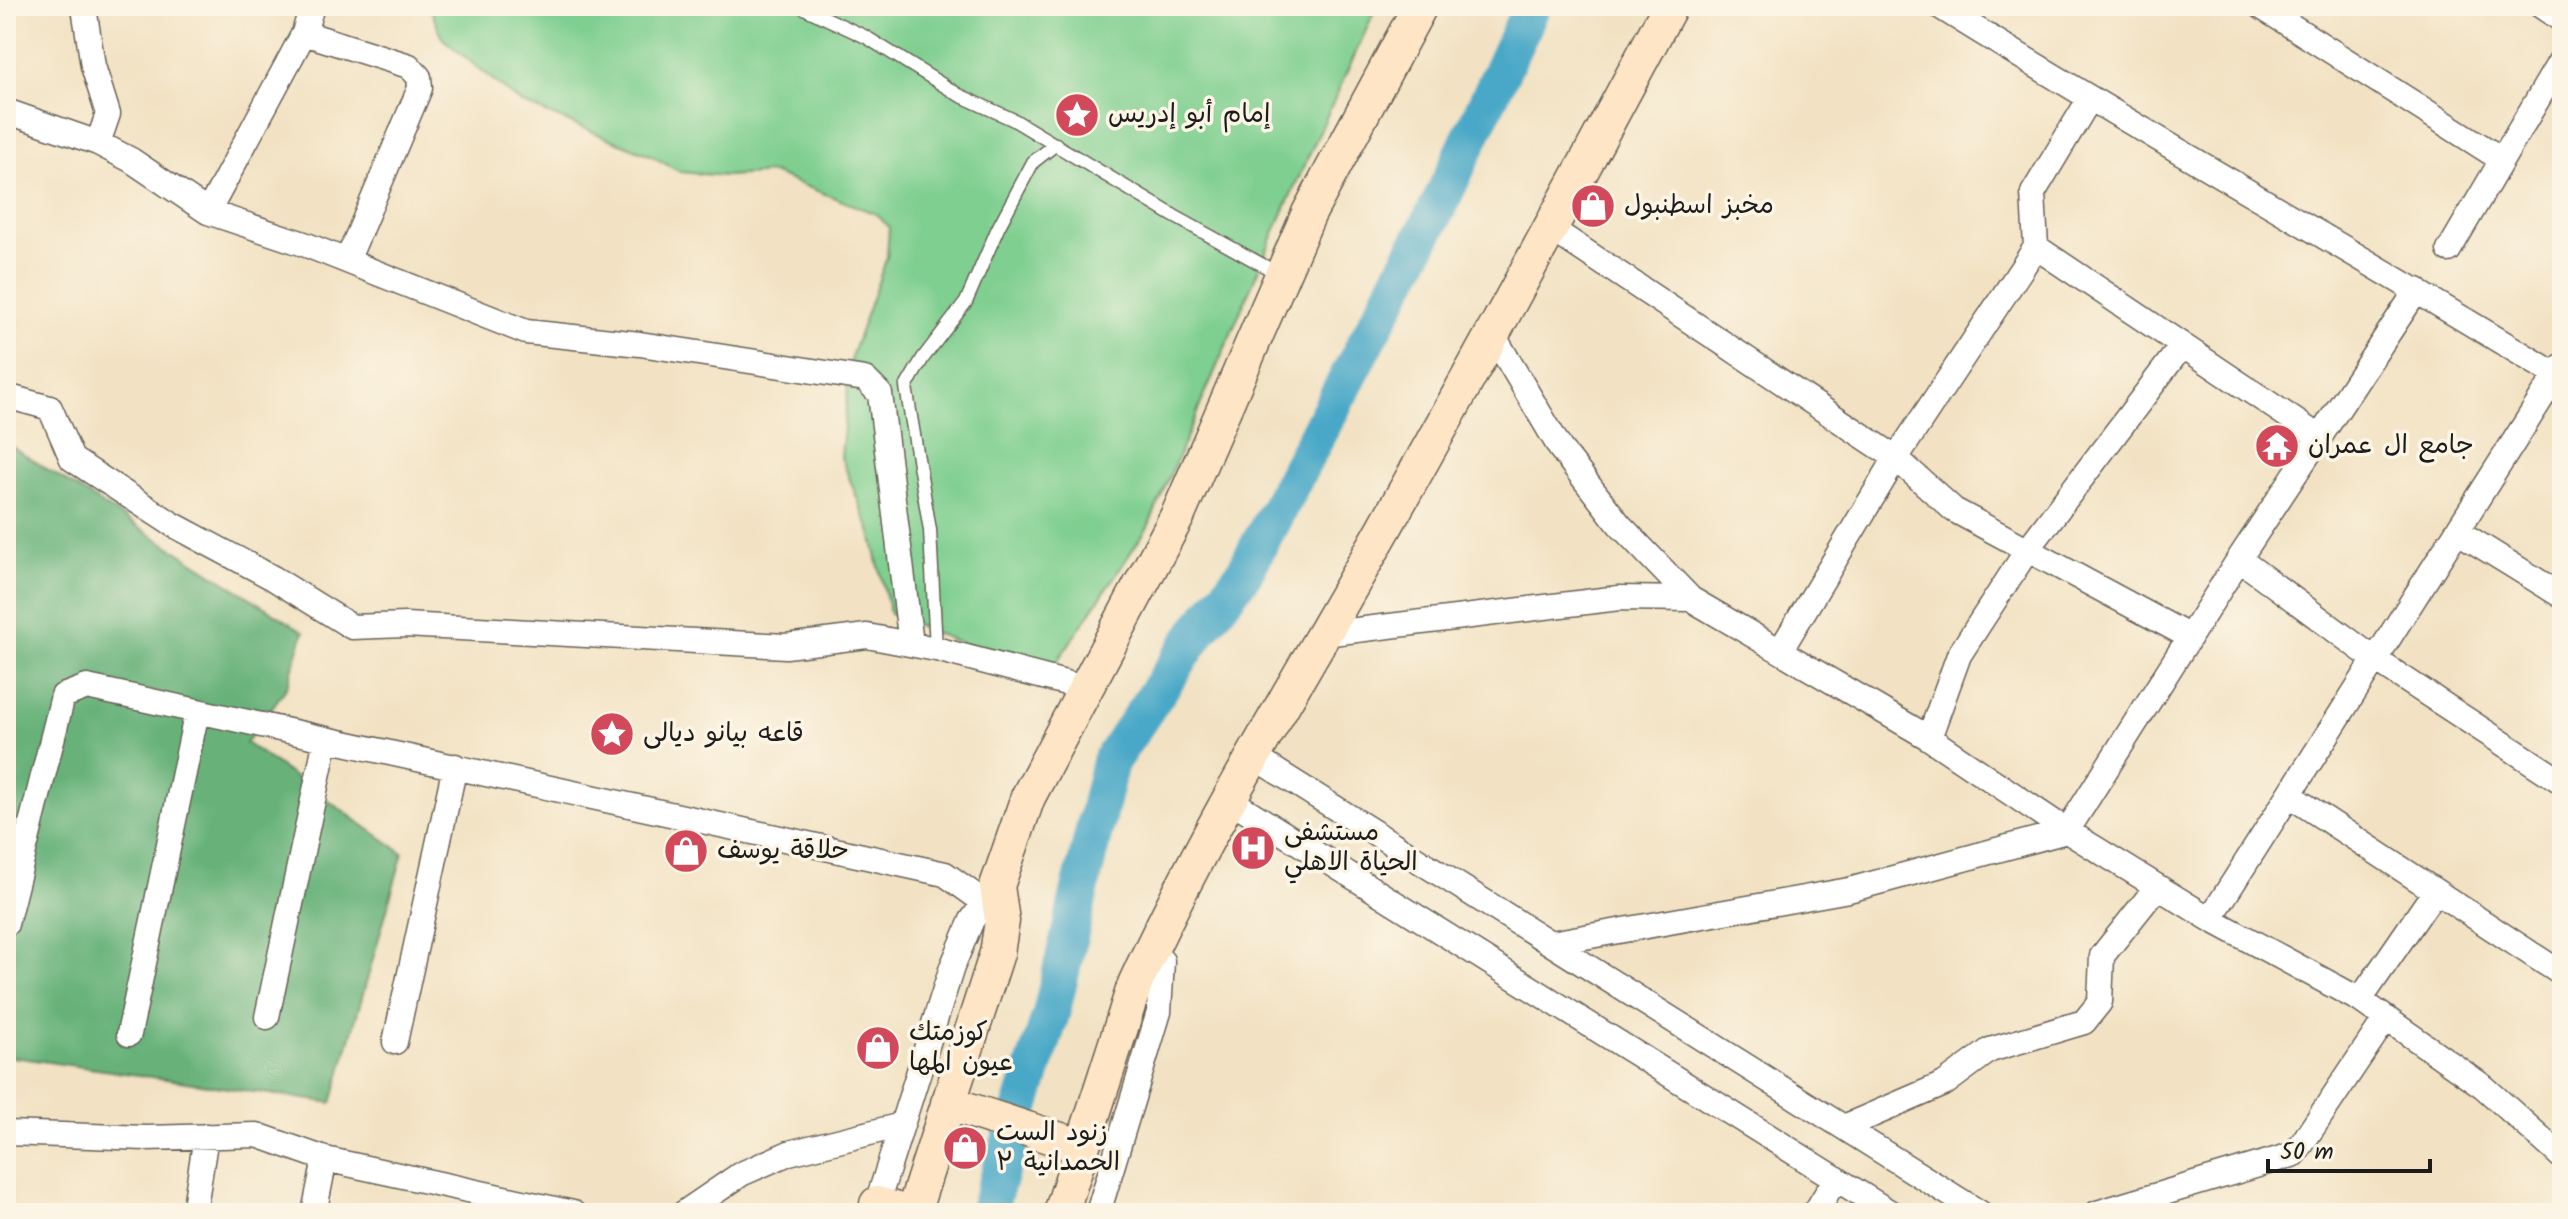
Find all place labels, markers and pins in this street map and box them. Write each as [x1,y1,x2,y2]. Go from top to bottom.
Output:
place icon: إمام أبو إدريس [1053,91,1101,139]
place label: إمام أبو إدريس [1108,94,1270,136]
shop icon: مخبز اسطنبول [1569,182,1617,230]
place label: مخبز اسطنبول [1624,185,1774,227]
temple icon: جامع ال عمران [2253,422,2301,470]
place label: جامع ال عمران [2308,425,2474,467]
place icon: قاعه بيانو ديالى [588,710,636,758]
place label: قاعه بيانو ديالى [643,713,804,755]
place label: مستشفى الحياة الاهلي [1284,812,1418,884]
hospital icon: مستشفى الحياة الاهلي [1229,824,1277,872]
shop icon: حلاقة يوسف [662,827,710,875]
place label: حلاقة يوسف [717,830,849,872]
place label: كوزمتك عيون المها [909,1012,1013,1084]
shop icon: كوزمتك عيون المها [854,1024,902,1072]
place label: زنود الست الحمدانية ٣ [996,1112,1120,1184]
shop icon: زنود الست الحمدانية ٣ [941,1124,989,1172]

